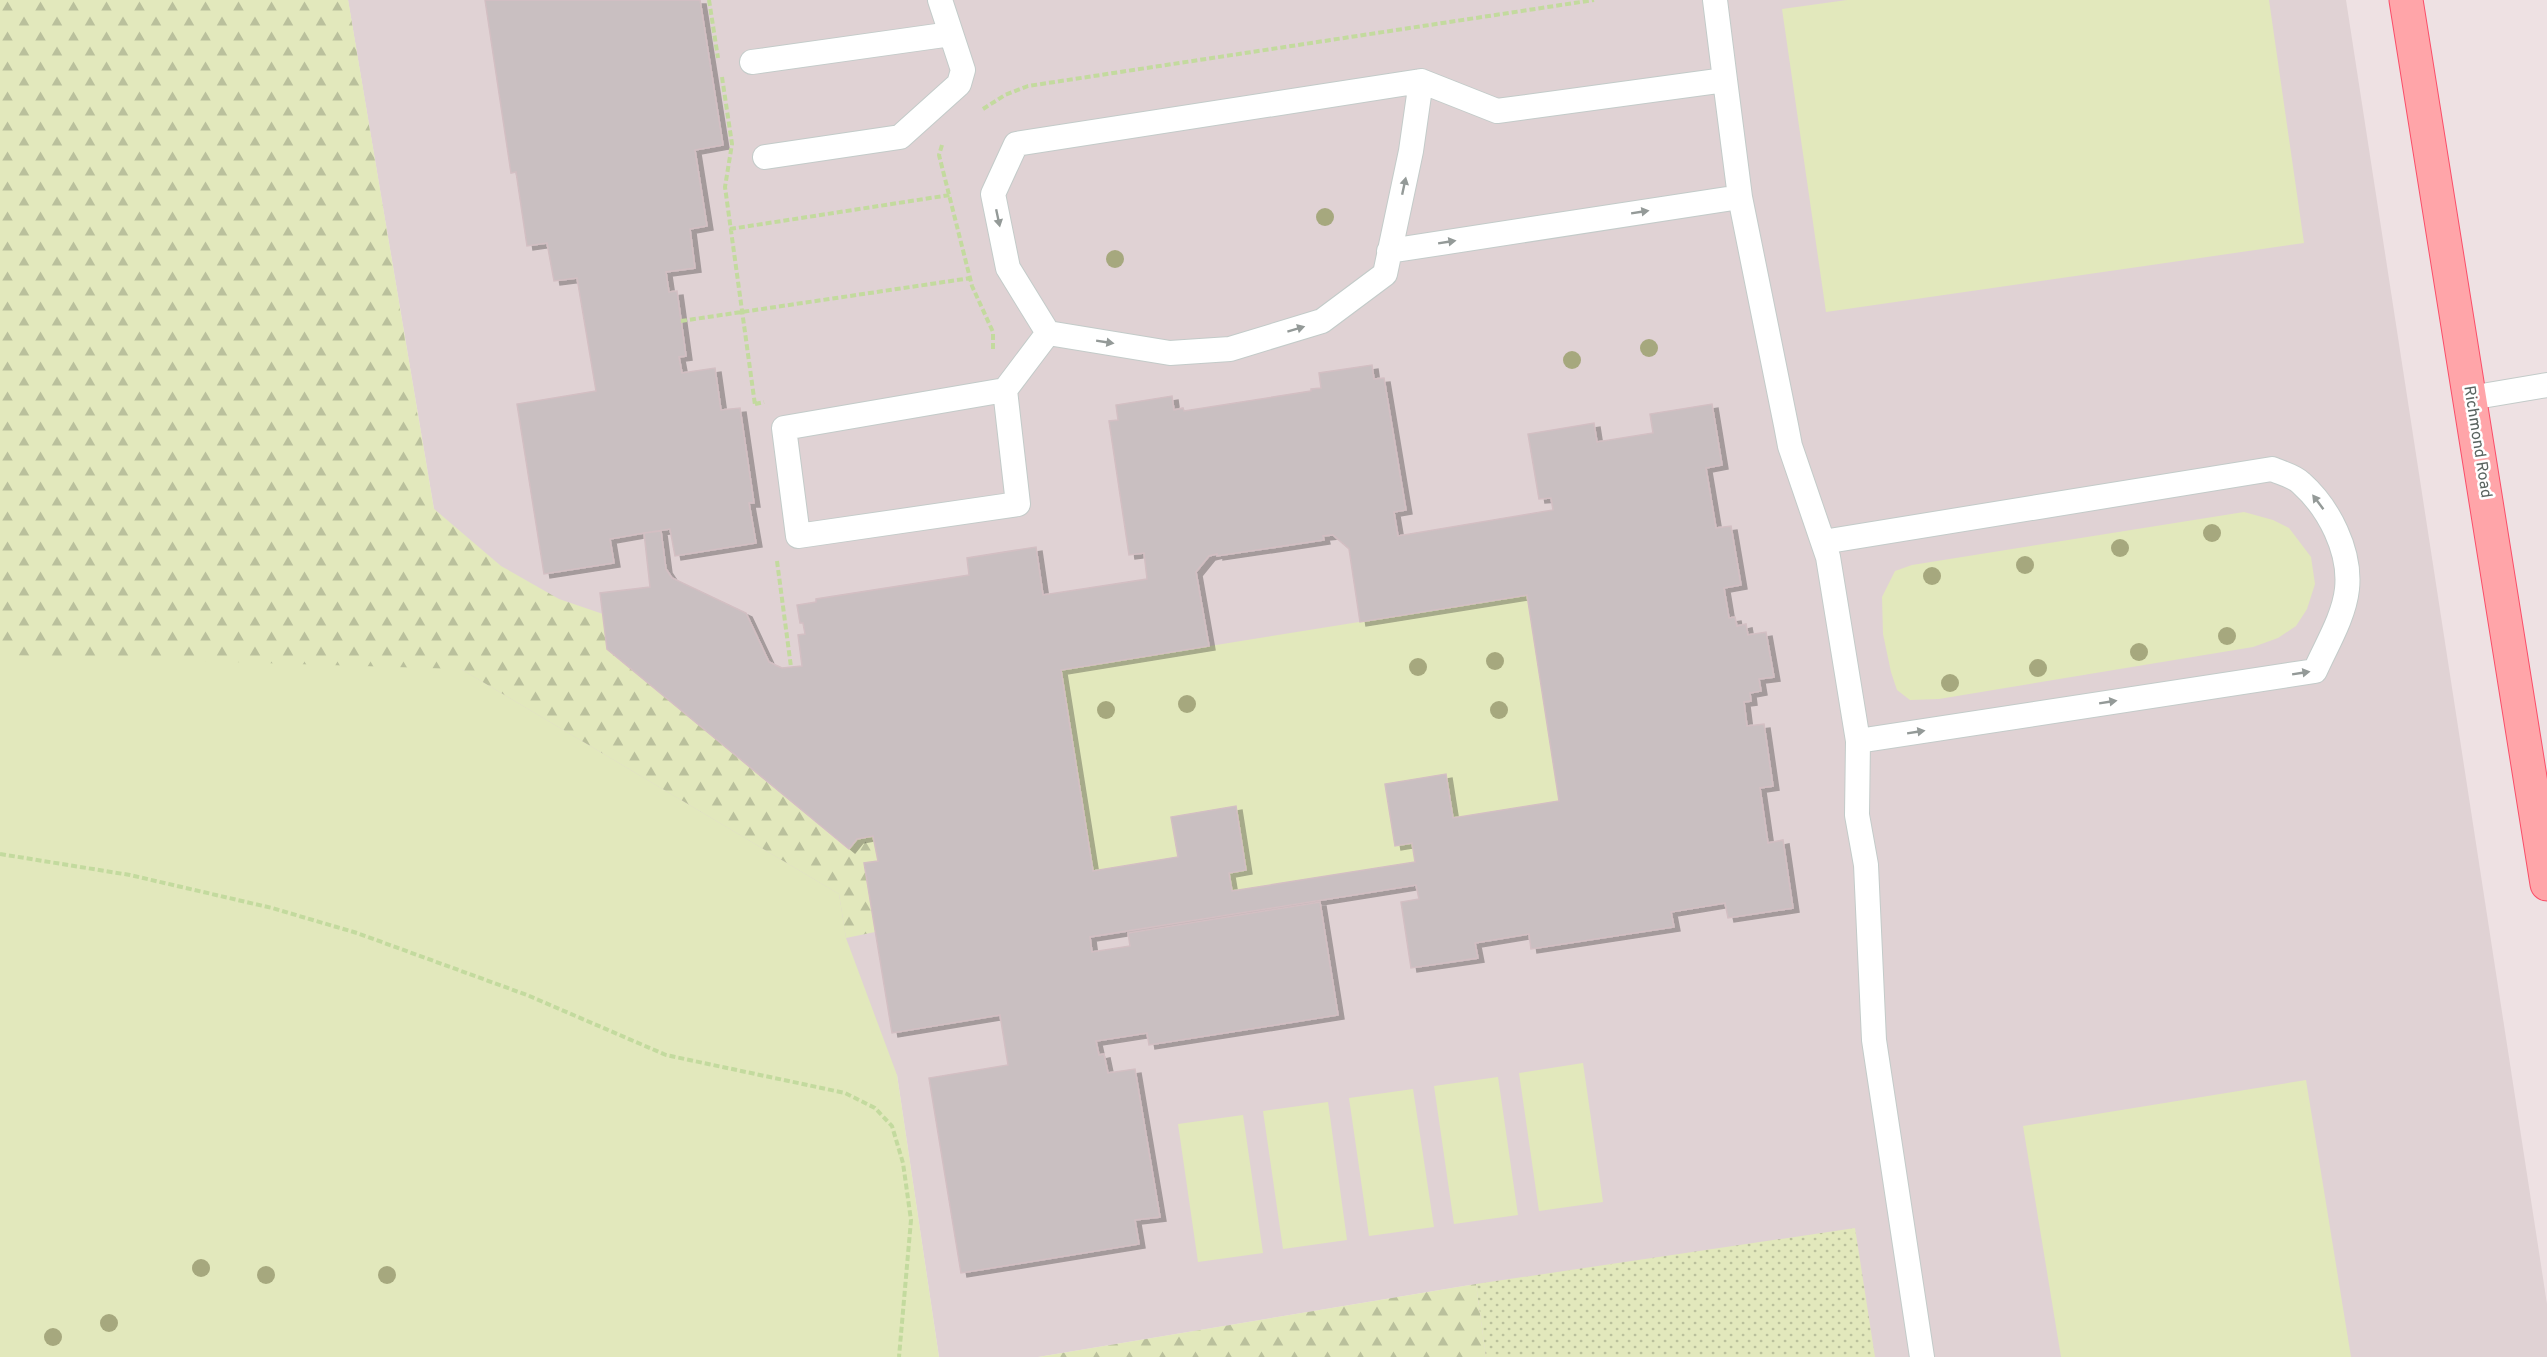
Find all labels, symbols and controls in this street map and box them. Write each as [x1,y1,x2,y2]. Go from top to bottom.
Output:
one-way arrow [1399,177,1409,195]
one-way arrow [1631,208,1650,217]
one-way arrow [994,209,1003,228]
one-way arrow [1438,237,1457,246]
one-way arrow [1287,324,1305,333]
one-way arrow [1096,338,1115,347]
street label: Richmond Road [2458,384,2496,500]
one-way arrow [2312,495,2324,511]
one-way arrow [2292,668,2311,677]
one-way arrow [2099,698,2118,707]
one-way arrow [1906,728,1925,737]

